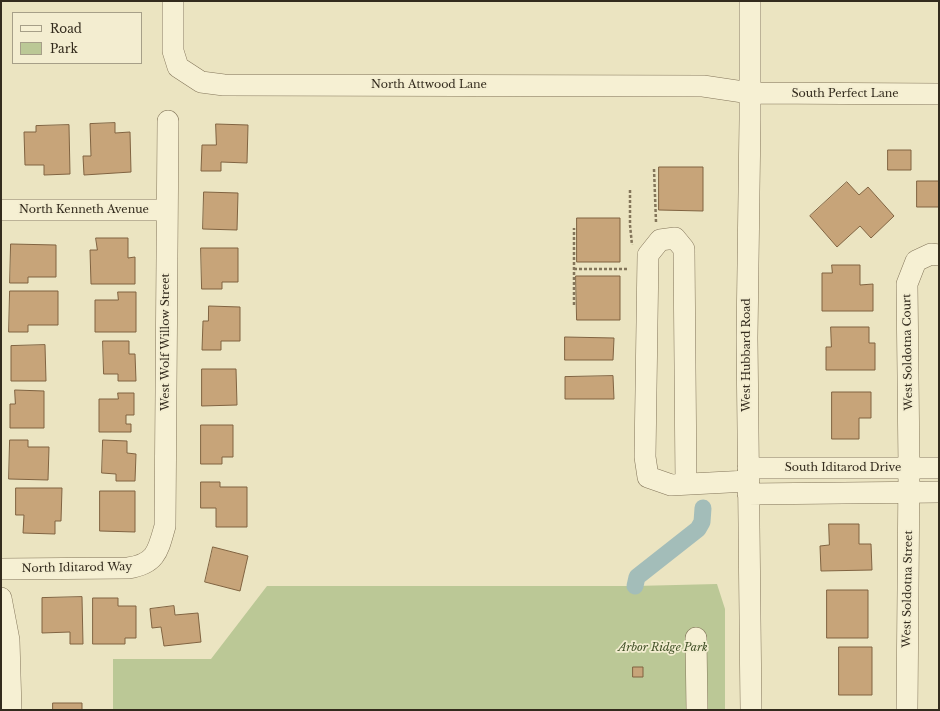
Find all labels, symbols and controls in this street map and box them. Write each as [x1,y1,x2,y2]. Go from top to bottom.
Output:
legend [12,12,142,64]
text: Road [50,21,82,36]
text: Park [50,41,78,56]
street label: North Attwood Lane [371,78,487,92]
street label: South Perfect Lane [791,87,899,101]
street label: North Kenneth Avenue [19,203,149,217]
street label: West Wolf Willow Street [159,273,173,411]
street label: West Soldotna Court [900,293,916,411]
street label: West Hubbard Road [740,298,754,412]
street label: South Iditarod Drive [785,461,901,475]
street label: West Soldotna Street [900,530,916,648]
street label: North Iditarod Way [22,560,132,576]
park label: Arbor Ridge Park [618,641,708,655]

